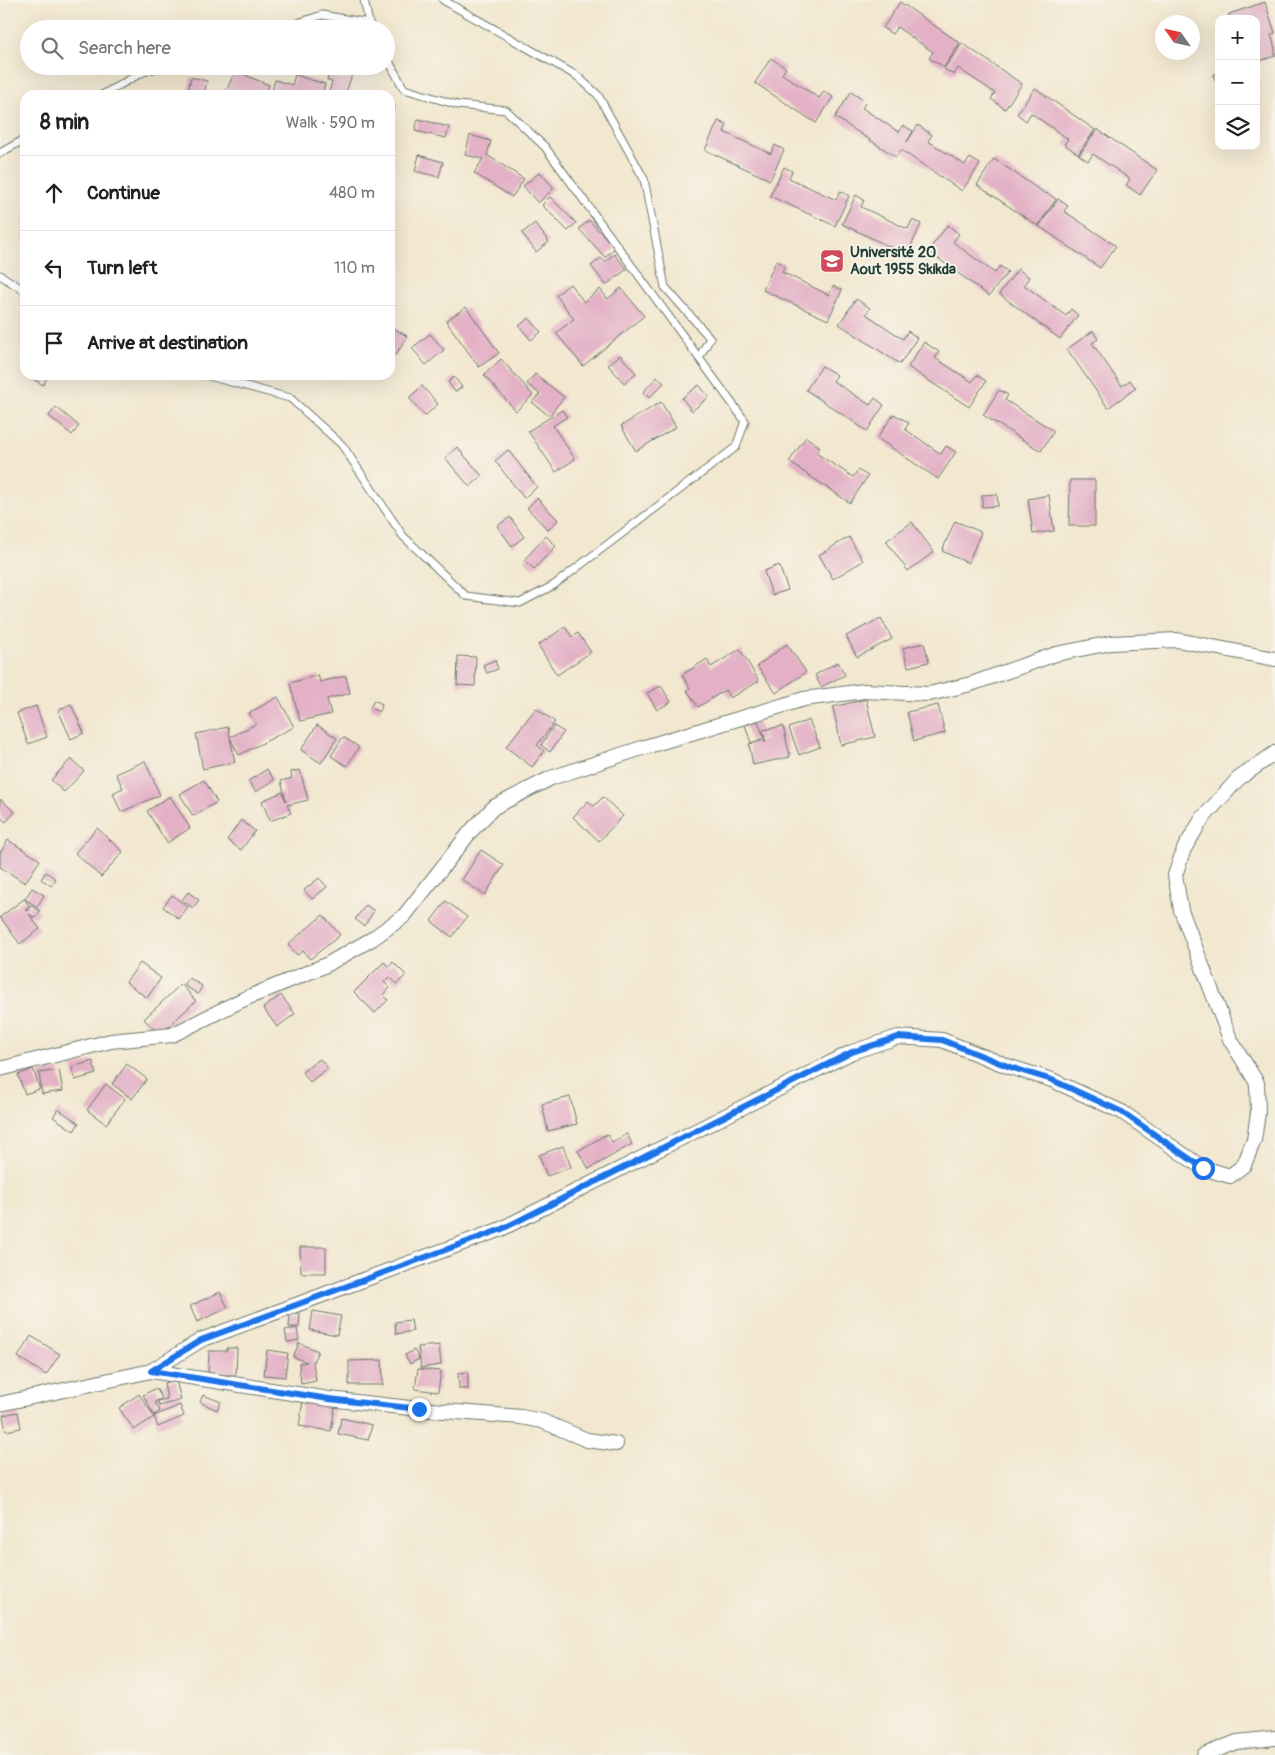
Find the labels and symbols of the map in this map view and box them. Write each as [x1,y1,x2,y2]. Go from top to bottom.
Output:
north arrow [1155,15,1200,60]
place label: Université 20 Aout 1955 Skikda [850,243,956,279]
school or university icon: Université 20 Aout 1955 Skikda [819,248,845,274]
route start [1192,1157,1215,1180]
route end [408,1398,431,1421]

